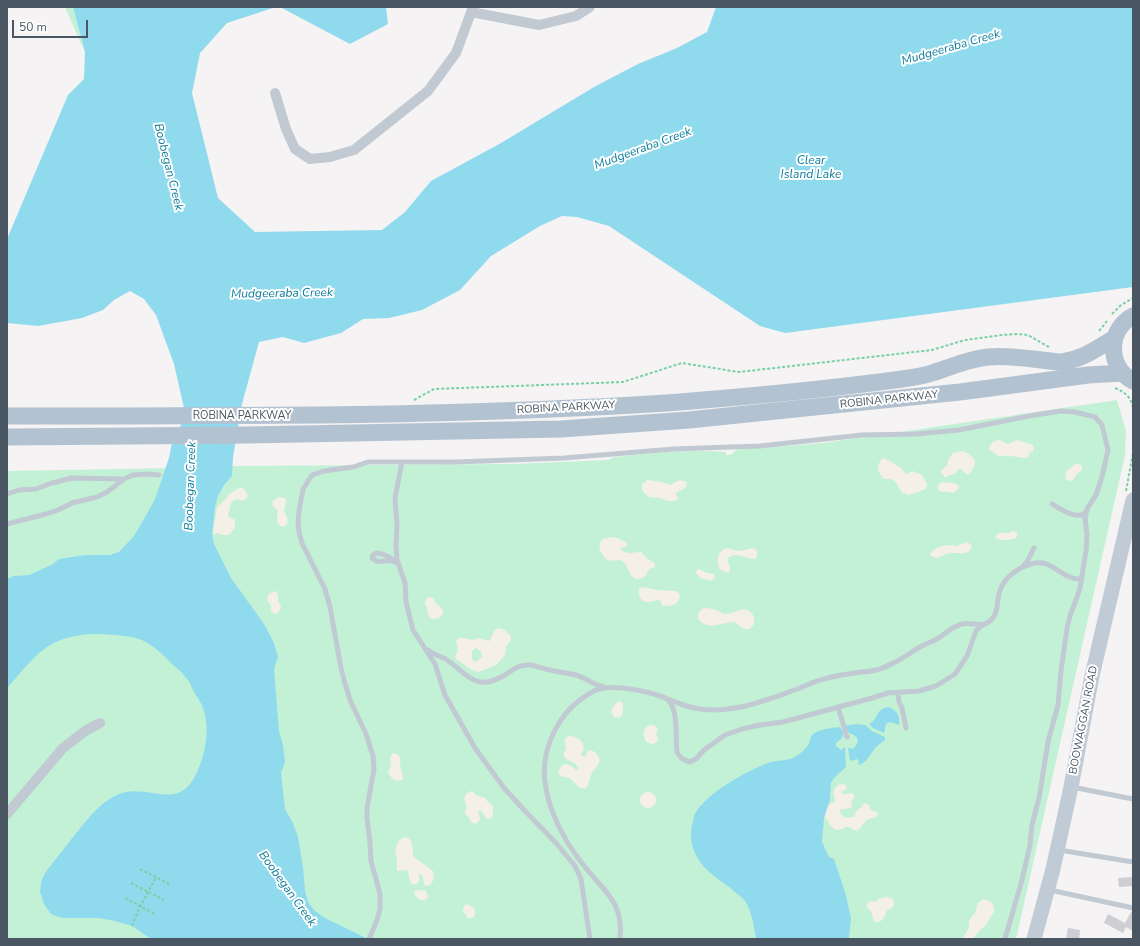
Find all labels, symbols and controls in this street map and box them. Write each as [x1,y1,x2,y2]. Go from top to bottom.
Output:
scale bar [14,12,90,38]
text: 50 m [19,19,47,35]
water label: Mudgeeraba Creek [900,27,1002,69]
water label: Boobegan Creek [150,122,186,212]
water label: Mudgeeraba Creek [593,125,693,173]
water label: Clear Island Lake [781,154,841,182]
water label: Mudgeeraba Creek [231,286,333,302]
street label: ROBINA PARKWAY [839,388,939,412]
street label: ROBINA PARKWAY [516,399,616,417]
street label: ROBINA PARKWAY [193,409,291,423]
water label: Boobegan Creek [182,441,200,531]
street label: BOOWAGGAN ROAD [1067,665,1101,775]
water label: Boobegan Creek [255,849,319,929]

